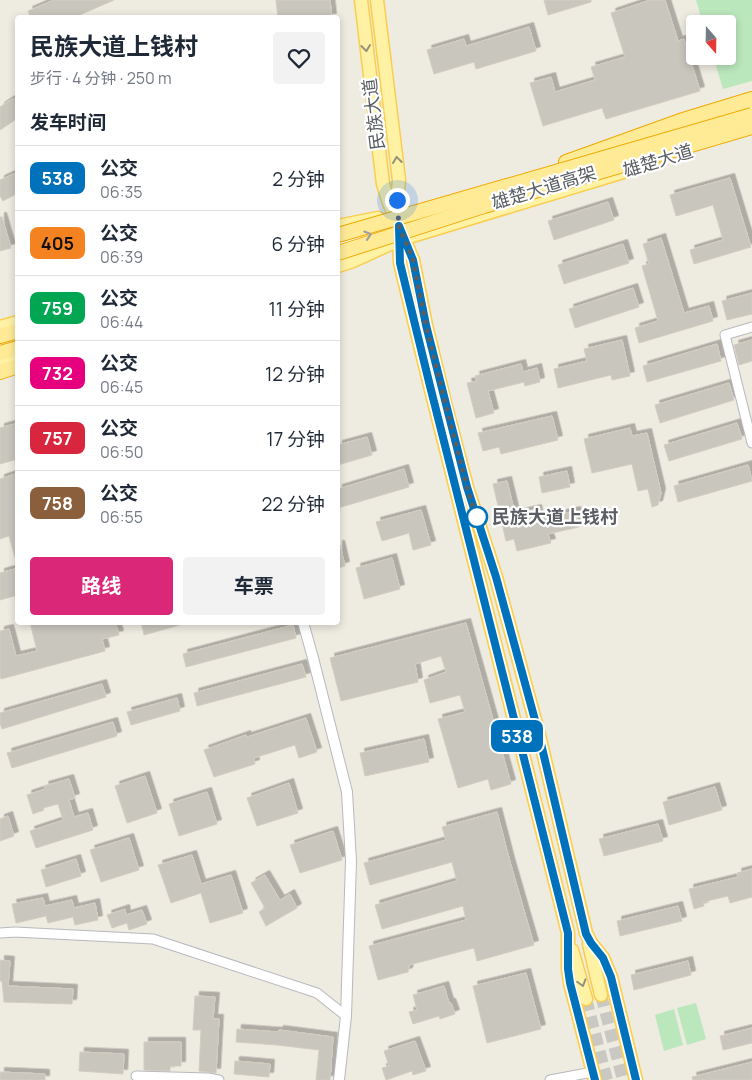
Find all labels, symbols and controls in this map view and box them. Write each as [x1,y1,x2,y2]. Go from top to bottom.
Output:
north arrow [686,15,736,65]
map controls [686,15,736,65]
text: 民族大道上钱村 [30,29,198,62]
button: heart [273,32,325,84]
one-way arrow [360,45,371,53]
text: 步行 · 4 分钟 · 250 m [30,67,172,89]
street label: 民族大道 [357,77,389,151]
text: 发车时间 [30,109,106,135]
street label: 雄楚大道 [620,138,696,182]
text: 公交 [100,155,138,181]
one-way arrow [392,156,402,165]
street label: 雄楚大道高架 [489,160,599,214]
text: 538 [41,166,74,190]
text: 2 分钟 [272,166,325,192]
text: 06:35 [100,181,143,203]
your location [385,188,410,213]
text: 公交 [100,220,138,246]
text: 405 [41,231,74,255]
text: 6 分钟 [271,231,325,257]
one-way arrow [363,231,372,241]
text: 06:39 [100,246,143,268]
text: 公交 [100,285,138,311]
text: 759 [42,296,73,320]
text: 11 分钟 [268,296,325,322]
text: 06:44 [100,311,144,333]
text: 公交 [100,350,138,376]
text: 732 [42,361,73,385]
text: 12 分钟 [265,361,325,387]
text: 06:45 [100,376,143,398]
text: 公交 [100,415,138,441]
text: 757 [43,426,72,450]
text: 17 分钟 [266,426,325,452]
text: 06:50 [100,441,143,463]
text: 公交 [100,480,138,506]
text: 758 [42,491,73,515]
text: 22 分钟 [262,491,325,517]
place label: 民族大道上钱村 [492,504,618,528]
text: 06:55 [100,506,143,528]
marker: 民族大道上钱村 [466,506,488,528]
button: 路线 [30,557,173,615]
button: 车票 [183,557,325,615]
line badge: 538 [488,720,546,752]
text: 538 [501,724,533,748]
one-way arrow [576,978,586,986]

